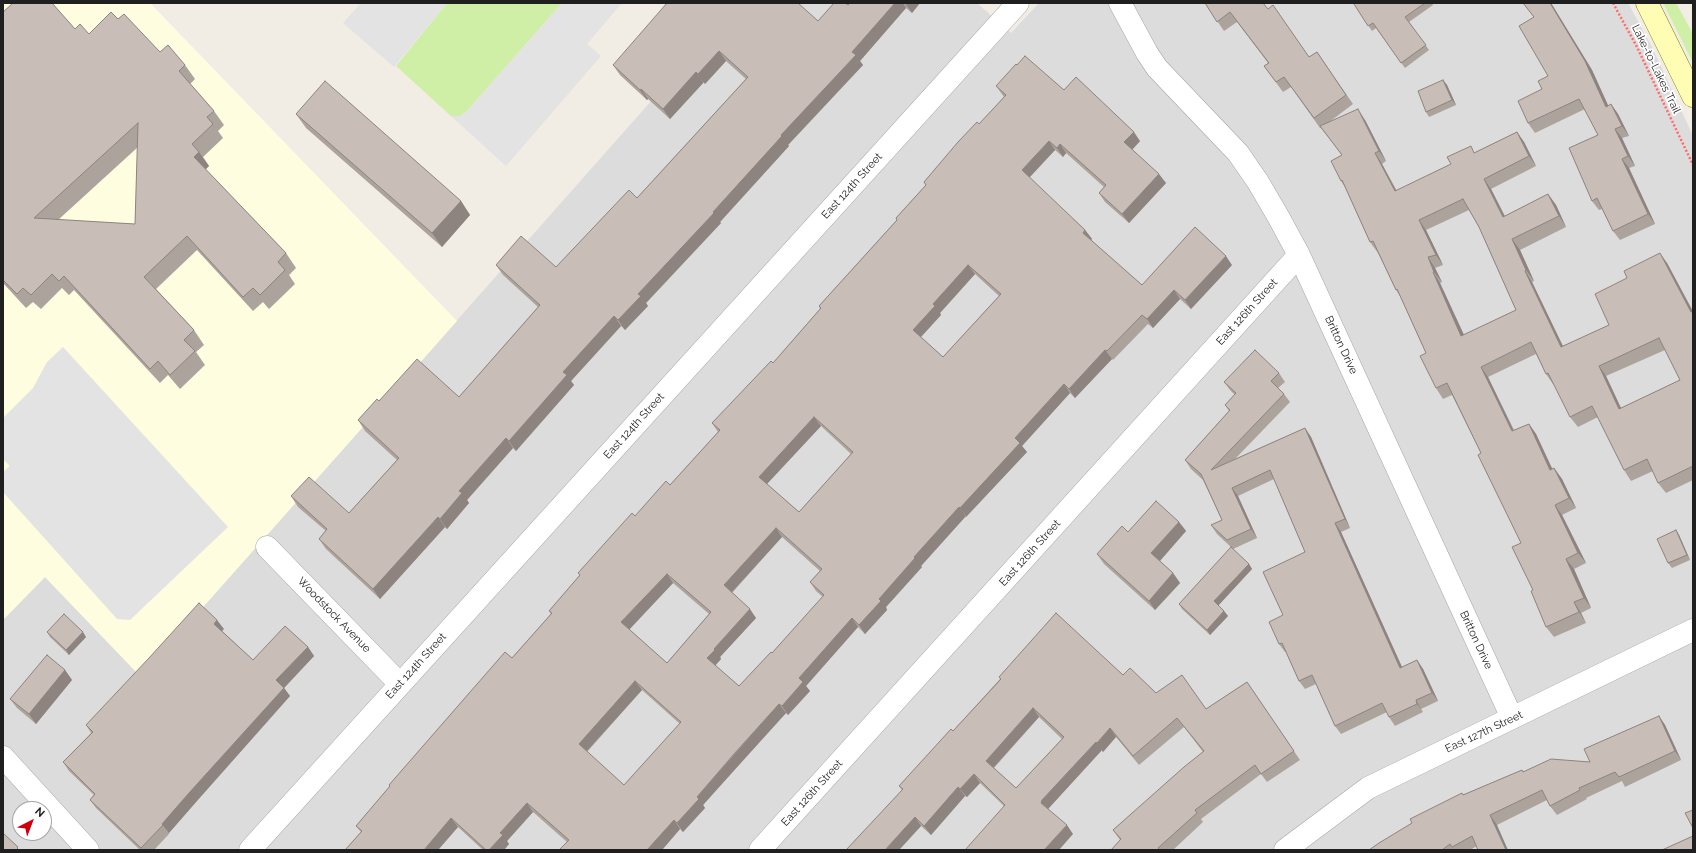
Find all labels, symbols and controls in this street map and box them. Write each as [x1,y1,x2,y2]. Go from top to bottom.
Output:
street label: Lake-to-Lakes Trail [1629,22,1683,116]
street label: East 124th Street [819,150,885,222]
street label: East 126th Street [1214,276,1280,348]
street label: Britton Drive [1322,314,1360,376]
street label: East 124th Street [601,390,667,462]
street label: East 126th Street [997,517,1063,589]
street label: Woodstock Avenue [295,575,373,655]
street label: Britton Drive [1457,609,1495,671]
street label: East 124th Street [383,630,449,702]
street label: East 127th Street [1443,708,1525,756]
street label: East 126th Street [779,757,845,829]
north arrow [12,801,52,841]
text: N [32,805,47,820]

